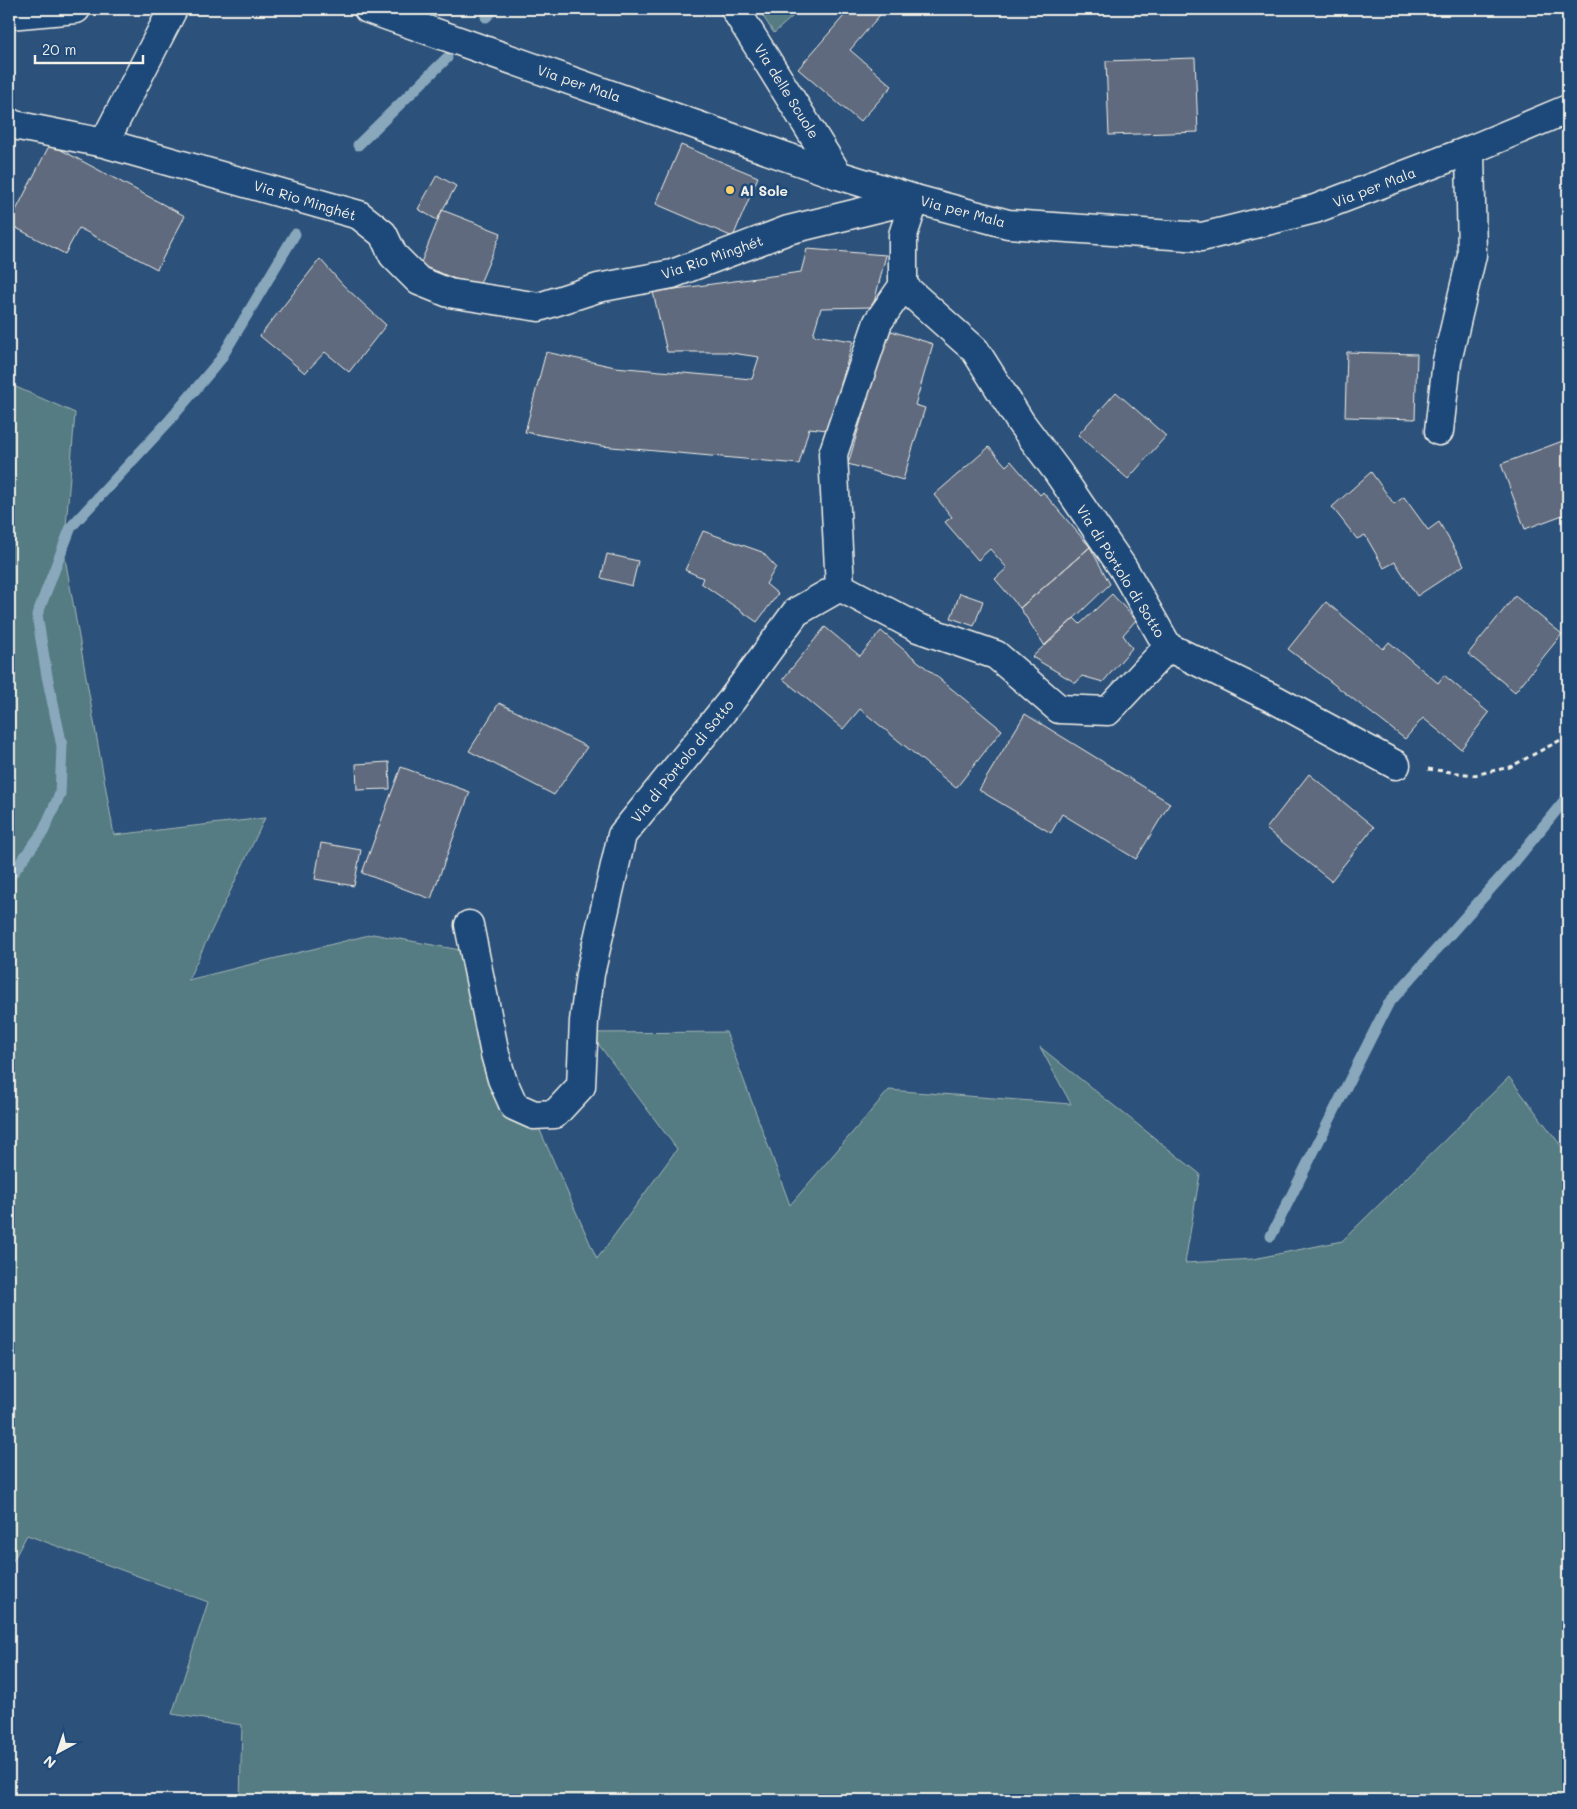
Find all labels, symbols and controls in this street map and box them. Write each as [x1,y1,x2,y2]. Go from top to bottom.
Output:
scale bar [35,32,142,64]
text: 20 m [42,39,76,59]
street label: Via delle Scuole [750,40,824,142]
street label: Via per Mala [535,60,623,106]
street label: Via per Mala [1330,162,1418,212]
street label: Via Rio Minghét [251,175,359,225]
place label: Al Sole [740,181,788,200]
marker: Al Sole [724,184,736,196]
street label: Via per Mala [918,191,1008,231]
street label: Via Rio Minghét [659,231,765,283]
street label: Via di Pòrtolo di Sotto [1072,501,1170,641]
street label: Via di Pòrtolo di Sotto [626,695,738,827]
north arrow [32,1726,82,1776]
text: N [39,1752,60,1773]

